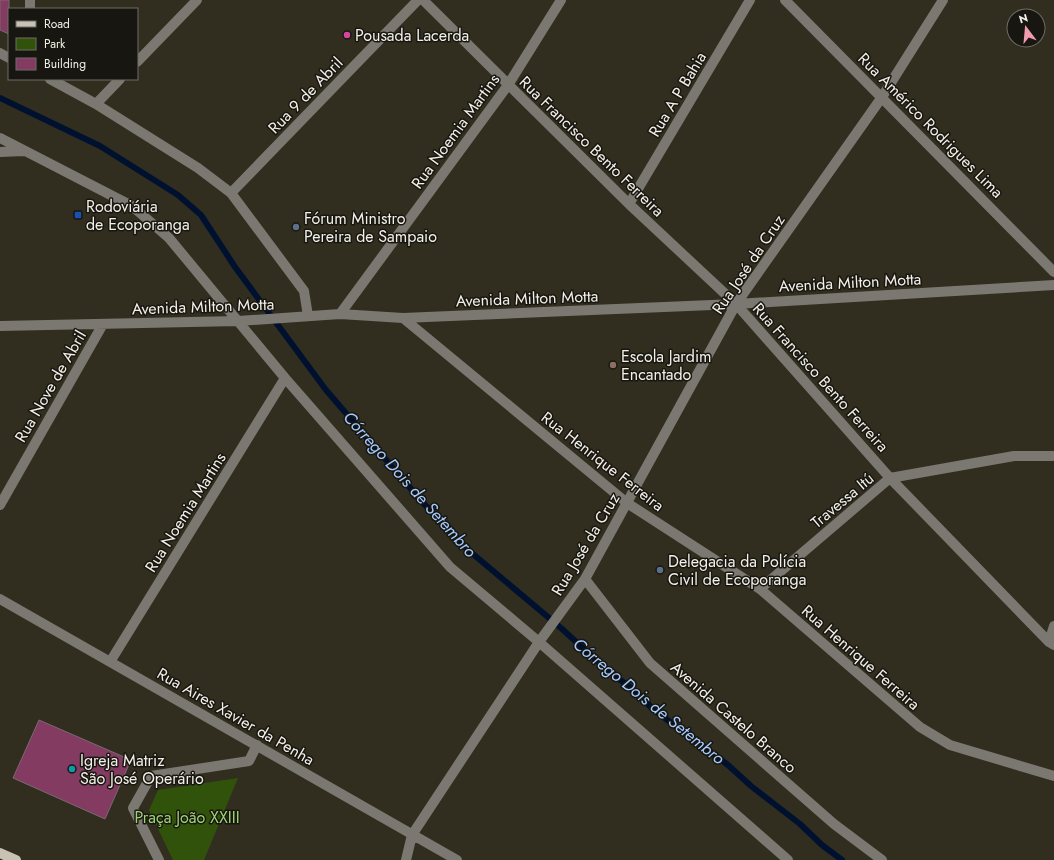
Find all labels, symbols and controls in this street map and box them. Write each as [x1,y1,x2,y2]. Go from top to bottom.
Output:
legend [8,8,138,80]
north arrow [1006,8,1046,48]
text: N [1017,9,1030,27]
text: Road [44,15,70,33]
place label: Pousada Lacerda [355,24,469,47]
marker: Pousada Lacerda [342,30,352,40]
text: Park [44,35,66,53]
street label: Rua A P Bahia [643,47,712,141]
street label: Rua Américo Rodrigues Lima [853,48,1008,203]
street label: Rua 9 de Abril [263,52,348,139]
text: Building [44,55,86,73]
street label: Rua Noemia Martins [406,69,505,194]
street label: Rua Francisco Bento Ferreira [514,71,669,222]
place label: Rodoviária de Ecoporanga [86,195,190,236]
place label: Fórum Ministro Pereira de Sampaio [304,207,437,248]
street label: Rua José da Cruz [707,209,791,319]
marker: Rodoviária de Ecoporanga [73,210,83,220]
marker: Fórum Ministro Pereira de Sampaio [291,222,301,232]
street label: Avenida Milton Motta [778,267,922,298]
street label: Avenida Milton Motta [455,285,599,312]
street label: Avenida Milton Motta [131,293,275,320]
street label: Rua Francisco Bento Ferreira [747,298,894,457]
street label: Rua Nove de Abril [9,326,92,446]
place label: Escola Jardim Encantado [621,345,712,386]
marker: Escola Jardim Encantado [608,360,618,370]
water label: Córrego Dois de Setembro [338,406,482,562]
street label: Rua Henrique Ferreira [536,406,669,517]
street label: Rua Noemia Martins [139,448,232,577]
street label: Travessa Itú [806,467,879,534]
street label: Rua José da Cruz [546,488,625,600]
place label: Delegacia da Polícia Civil de Ecoporanga [668,550,806,591]
marker: Delegacia da Polícia Civil de Ecoporanga [655,565,665,575]
street label: Rua Henrique Ferreira [796,599,925,715]
water label: Córrego Dois de Setembro [568,632,730,770]
street label: Avenida Castelo Branco [666,656,802,779]
street label: Rua Aires Xavier da Penha [153,662,319,771]
place label: Igreja Matriz São José Operário [80,749,204,790]
marker: Igreja Matriz São José Operário [67,764,77,774]
park label: Praça João XXIII [134,806,240,829]

